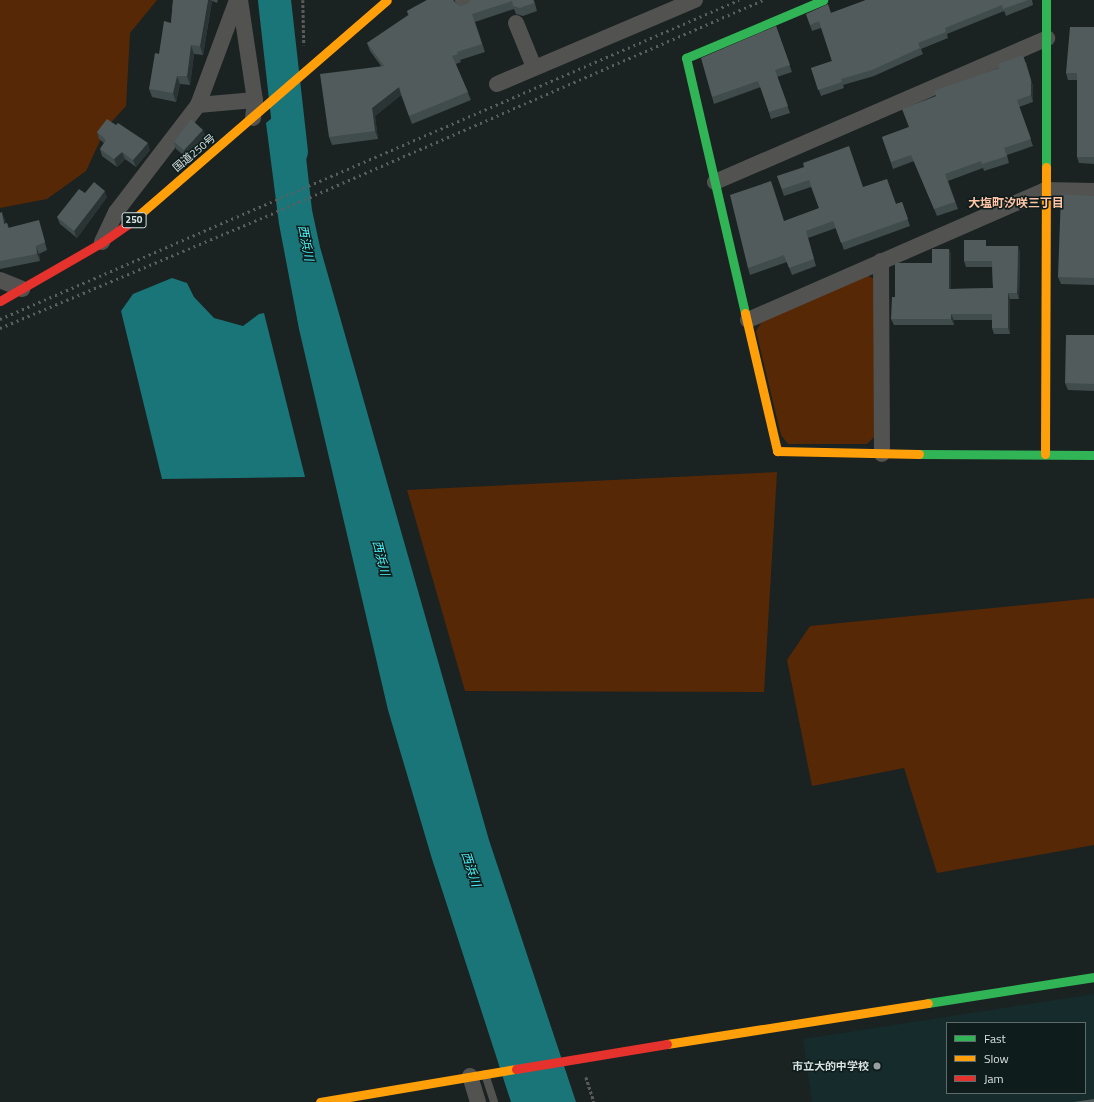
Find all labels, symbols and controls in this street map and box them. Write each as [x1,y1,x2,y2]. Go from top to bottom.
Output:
street label: 国道250号 [170,131,218,175]
district label: 大塩町汐咲三丁目 [968,196,1064,210]
road number: 250 [121,212,147,228]
water label: 西浜川 [295,224,317,262]
water label: 西浜川 [370,539,392,577]
water label: 西浜川 [459,850,483,888]
legend [946,1022,1086,1094]
text: Fast [984,1029,1006,1048]
text: Slow [984,1049,1009,1068]
place label: 市立大的中学校 [792,1059,869,1073]
marker: 市立大的中学校 [872,1061,882,1071]
text: Jam [984,1069,1004,1088]

